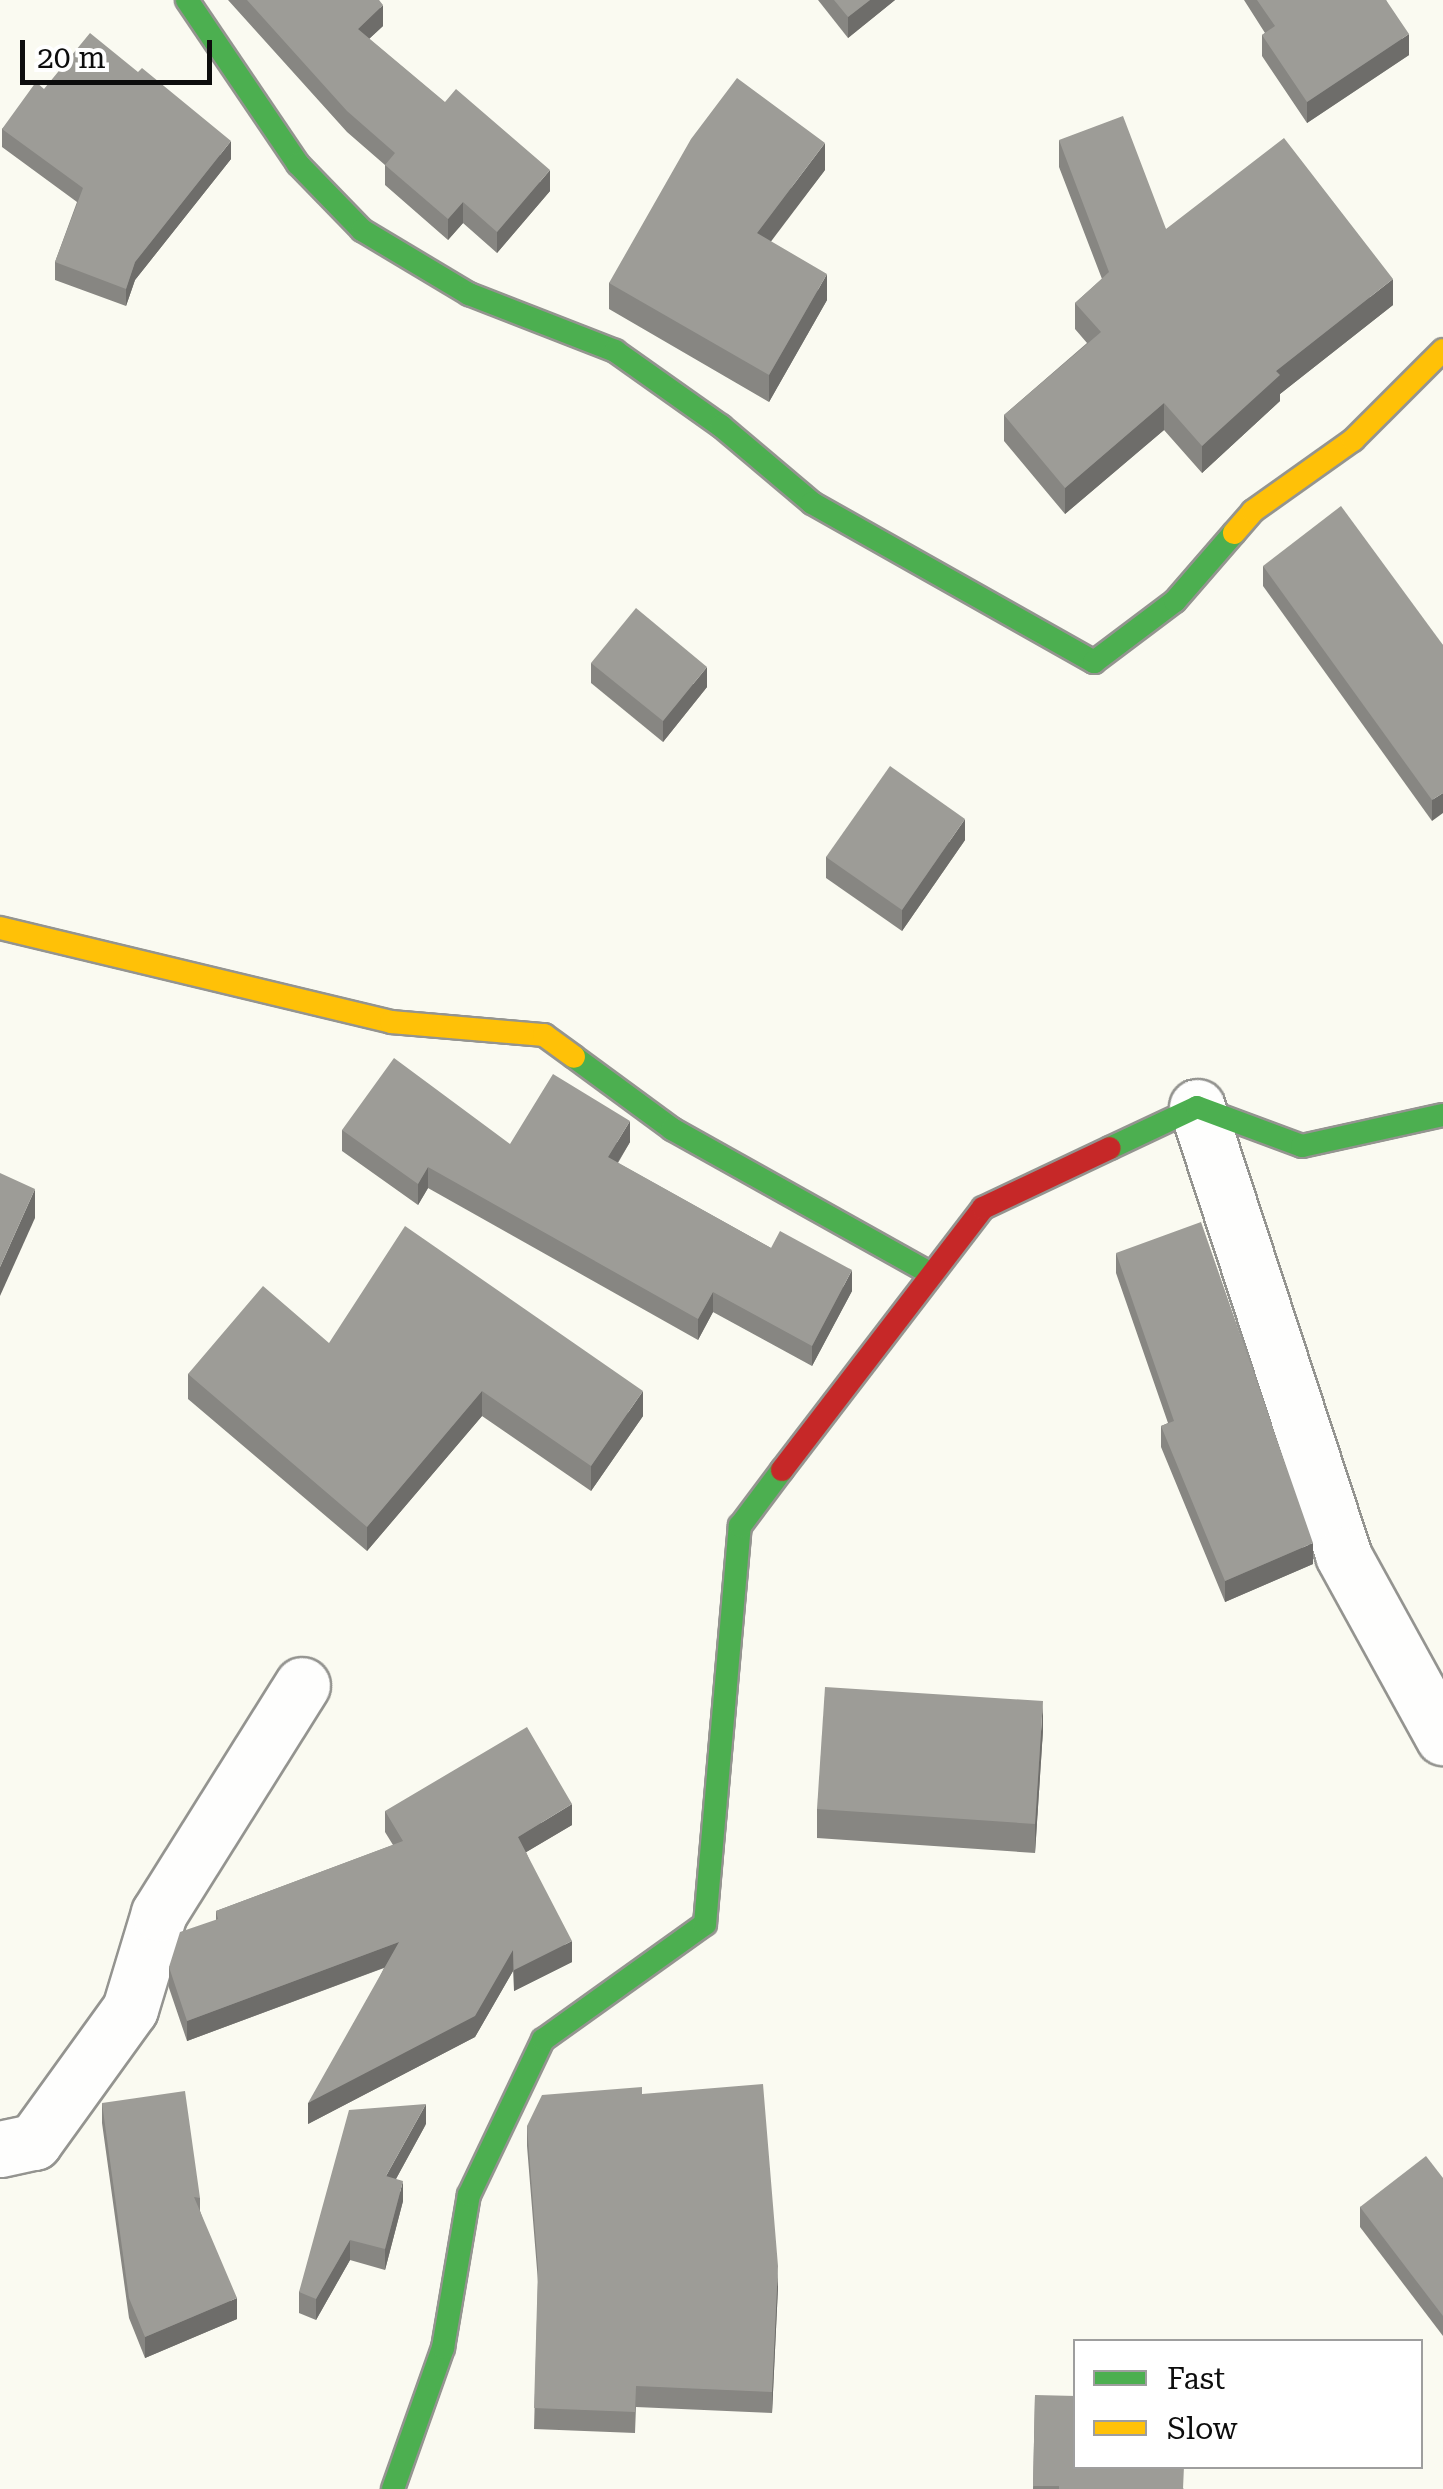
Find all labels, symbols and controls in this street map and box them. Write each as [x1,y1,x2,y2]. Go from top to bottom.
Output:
scale bar [25,20,218,82]
text: 20 m [37,40,106,75]
legend [1073,2339,1423,2469]
text: Fast [1167,2361,1225,2396]
text: Slow [1167,2411,1238,2446]

